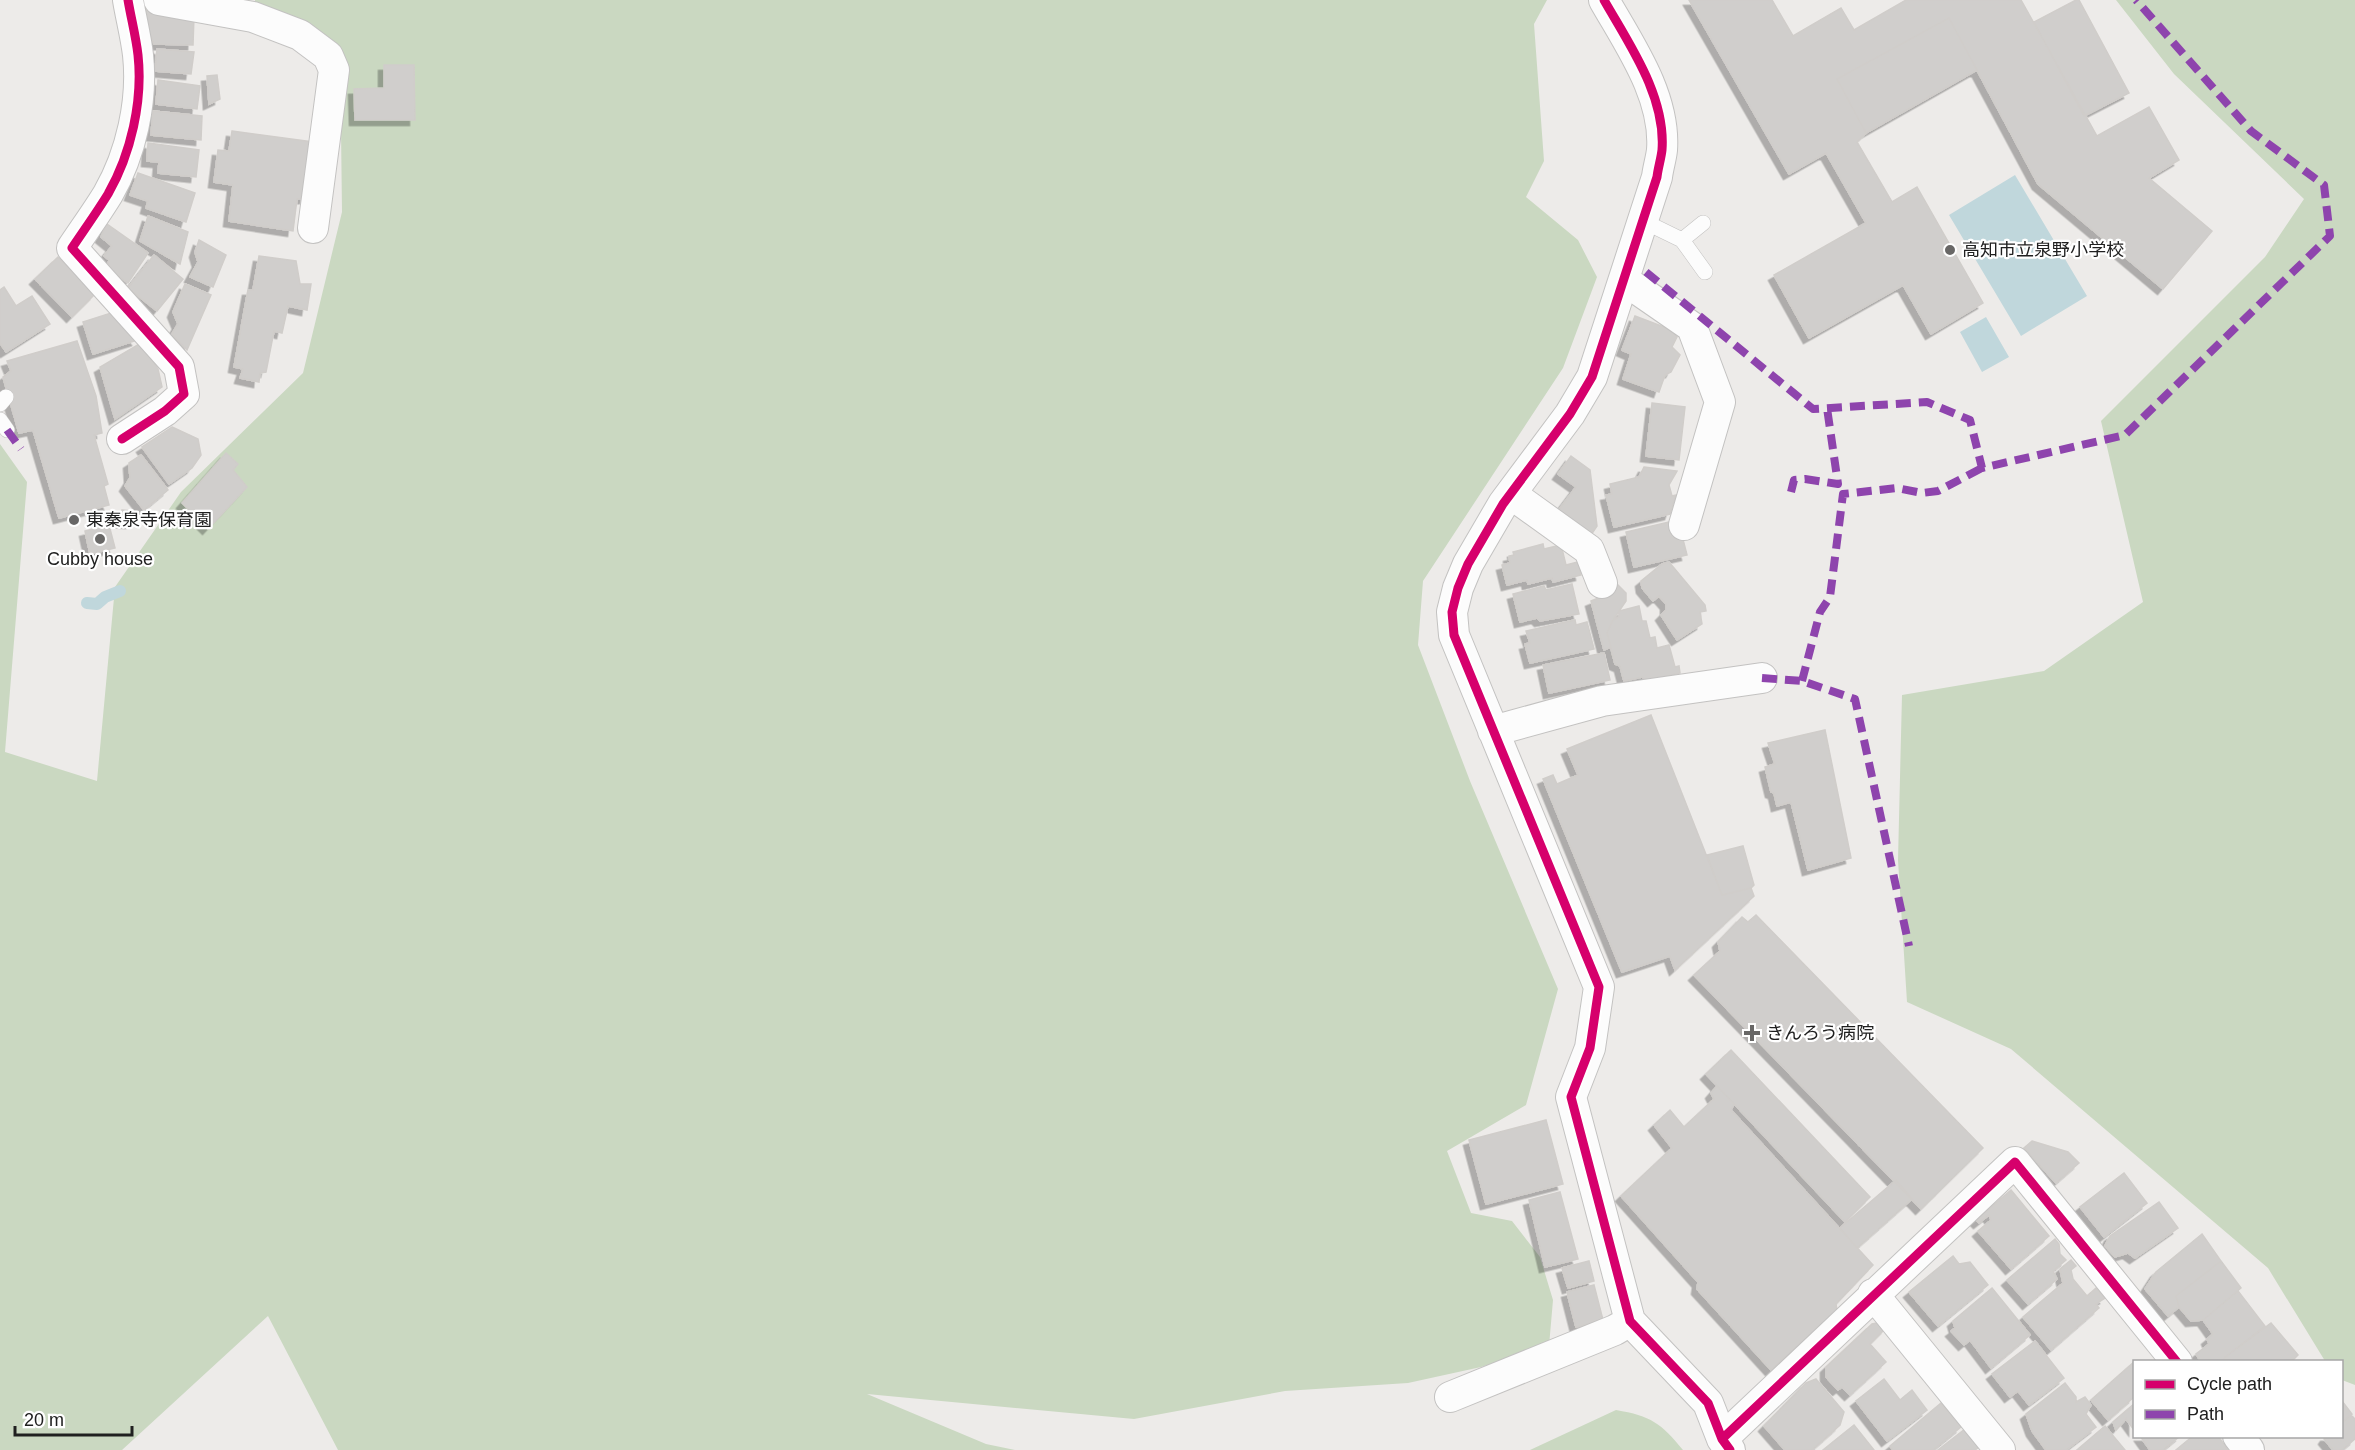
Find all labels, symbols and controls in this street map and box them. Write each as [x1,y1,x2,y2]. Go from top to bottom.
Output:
place label: 高知市立泉野小学校 [1962,240,2124,260]
marker: 高知市立泉野小学校 [1943,243,1957,257]
place label: 東秦泉寺保育園 [86,510,212,530]
marker: 東秦泉寺保育園 [67,513,81,527]
marker: Cubby house [93,532,107,546]
place label: Cubby house [47,549,153,569]
place label: きんろう病院 [1766,1023,1874,1043]
marker: きんろう病院 [1743,1024,1761,1042]
legend [2133,1360,2343,1438]
text: Cycle path [2187,1374,2272,1394]
scale bar [15,1399,132,1437]
text: Path [2187,1404,2224,1424]
text: 20 m [24,1410,64,1430]

